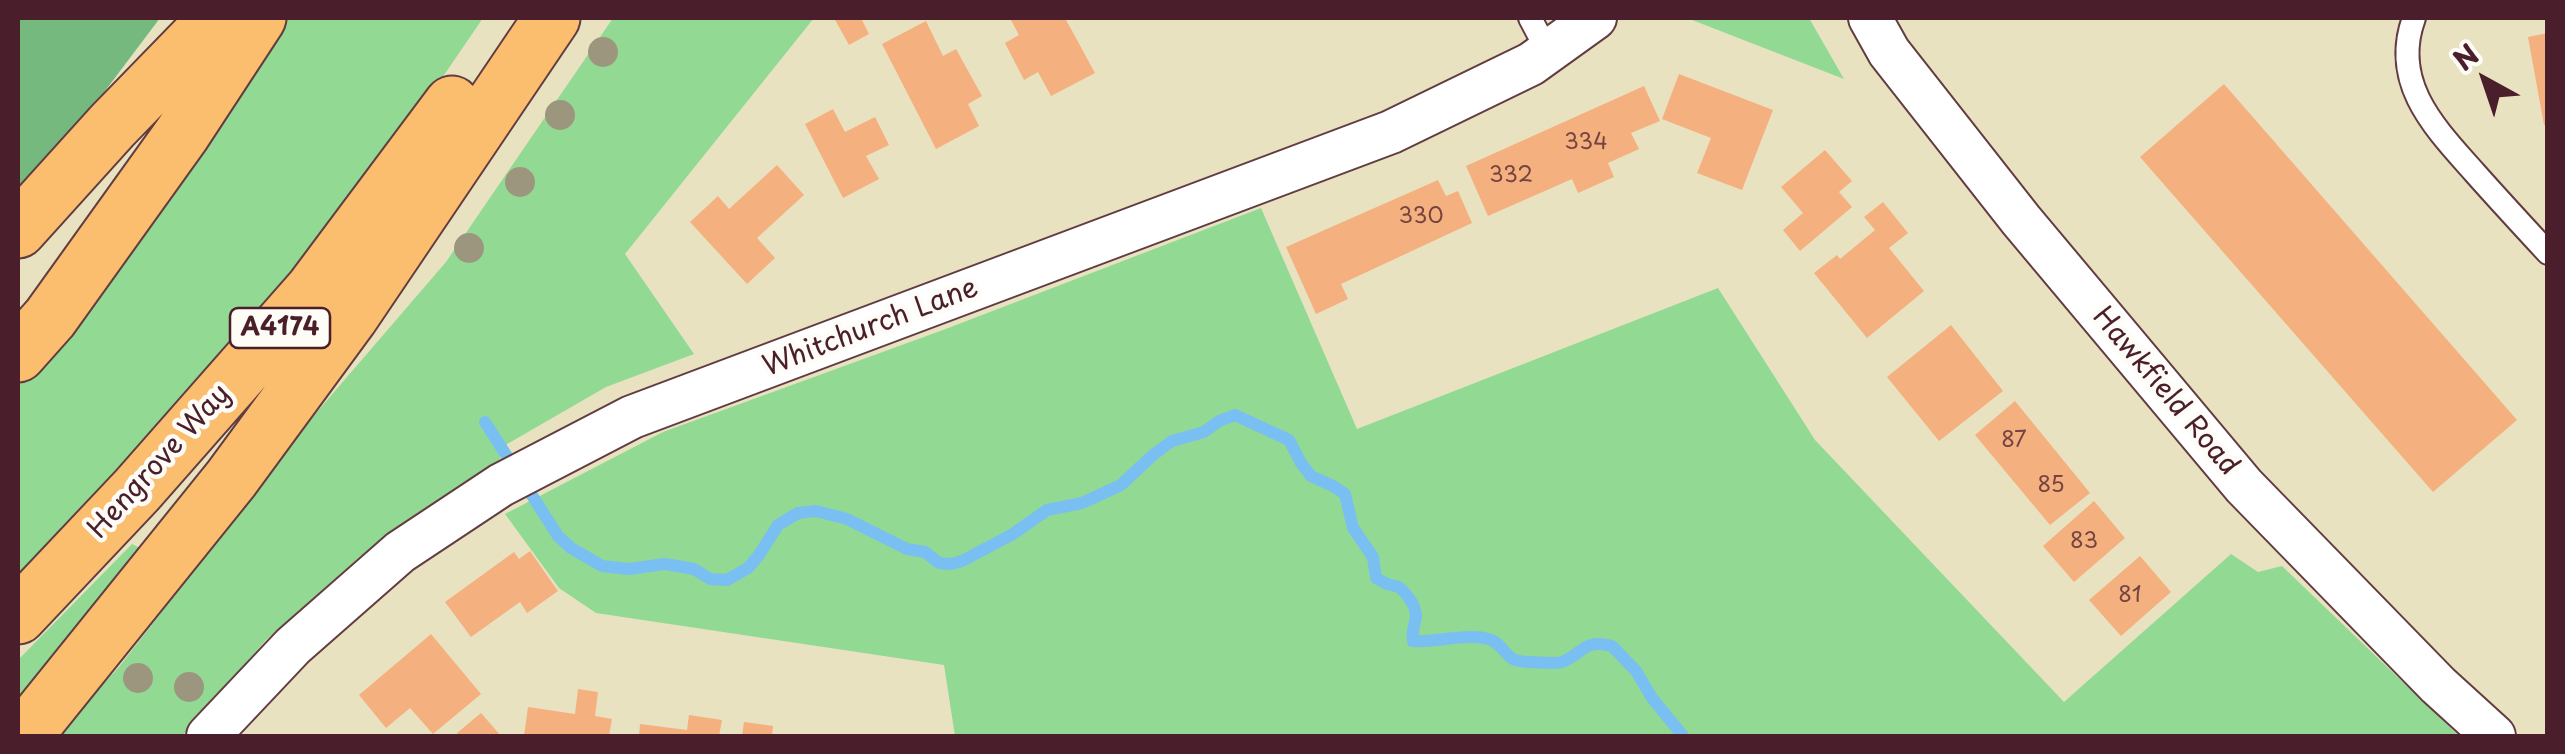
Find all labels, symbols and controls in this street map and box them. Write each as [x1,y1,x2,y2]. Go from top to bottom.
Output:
north arrow [2435,30,2535,130]
text: N [2443,33,2488,80]
house number: 334 [1564,130,1608,156]
house number: 332 [1489,163,1533,189]
house number: 330 [1399,204,1443,230]
street label: Whitchurch Lane [759,272,983,384]
street label: Hawkfield Road [2085,301,2245,483]
road number: A4174 [230,308,330,348]
street label: Hengrove Way [82,378,238,546]
house number: 87 [2001,428,2027,454]
house number: 85 [2037,473,2065,499]
house number: 83 [2070,529,2098,555]
house number: 81 [2118,583,2142,609]

